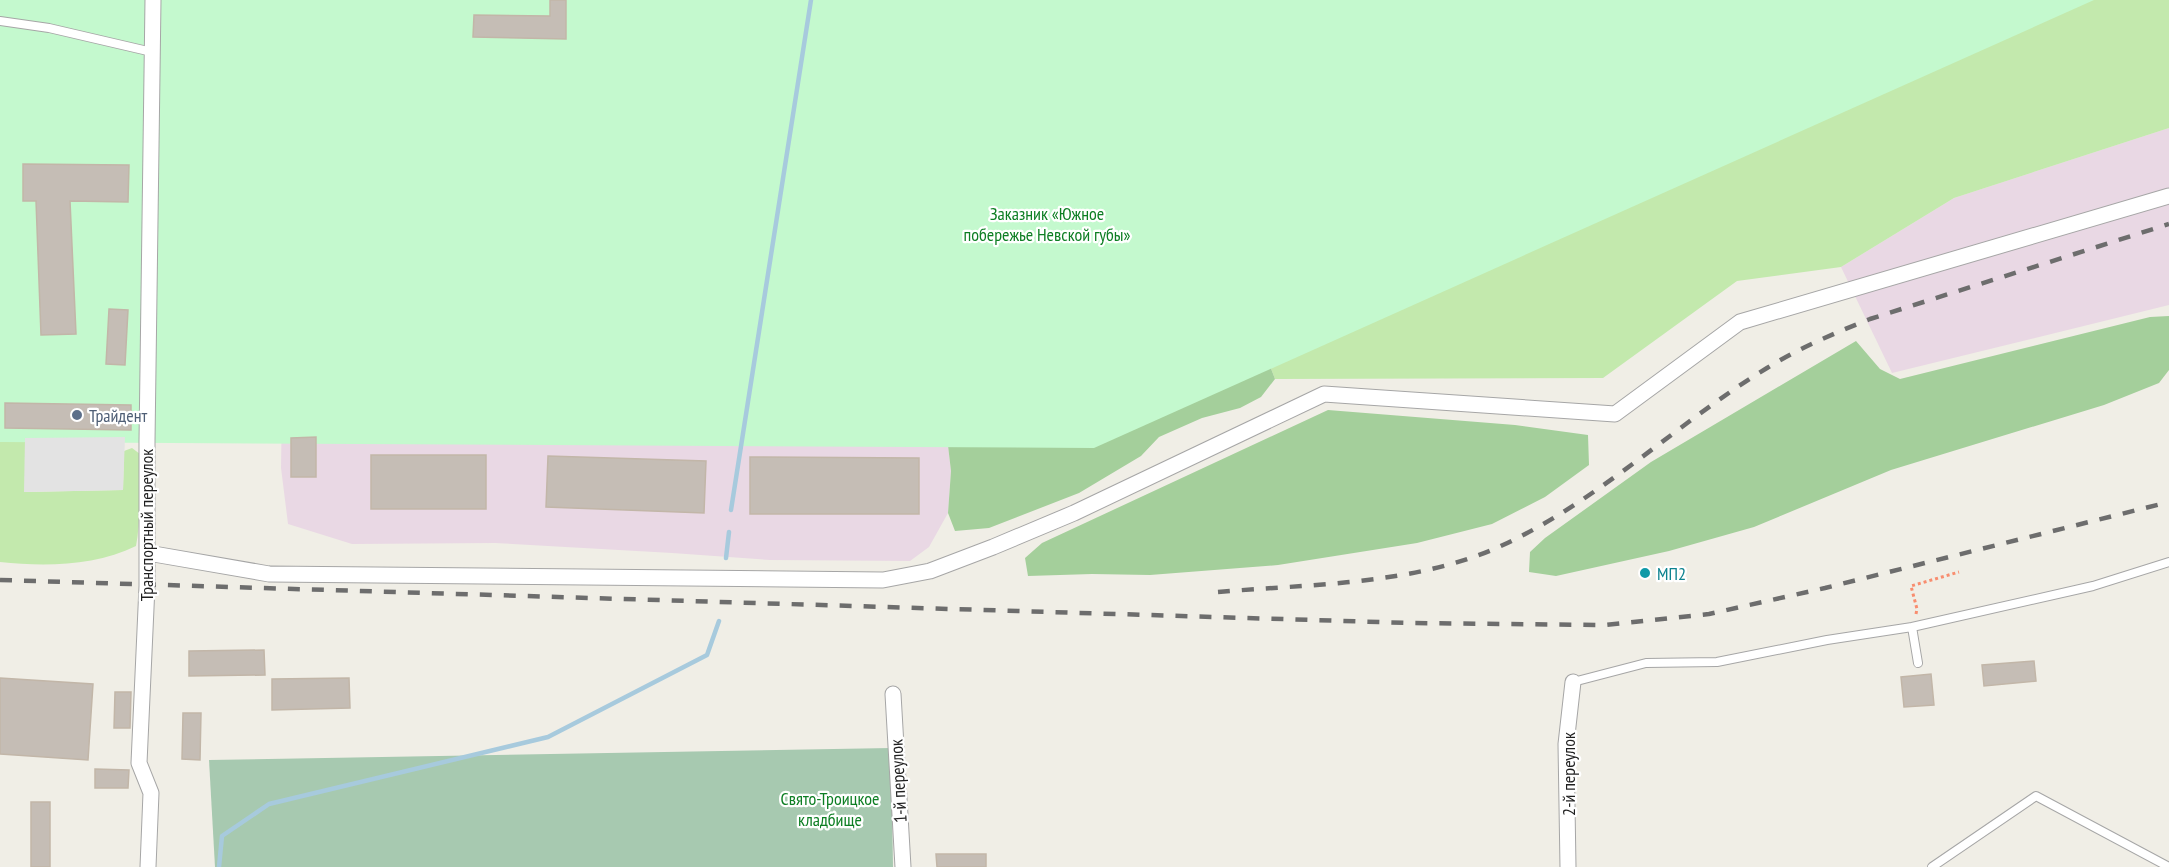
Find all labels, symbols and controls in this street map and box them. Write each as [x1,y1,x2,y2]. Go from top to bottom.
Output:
park label: Заказник «Южное побережье Невской губы» [963,202,1131,246]
place label: Трайдент [89,404,148,427]
marker: Трайдент [70,408,84,422]
street label: Транспортный переулок [135,449,158,601]
place label: МП2 [1657,562,1686,585]
marker: МП2 [1638,566,1652,580]
street label: 2-й переулок [1557,732,1580,816]
street label: 1-й переулок [884,738,912,823]
park label: Свято-Троицкое кладбище [780,787,880,831]

